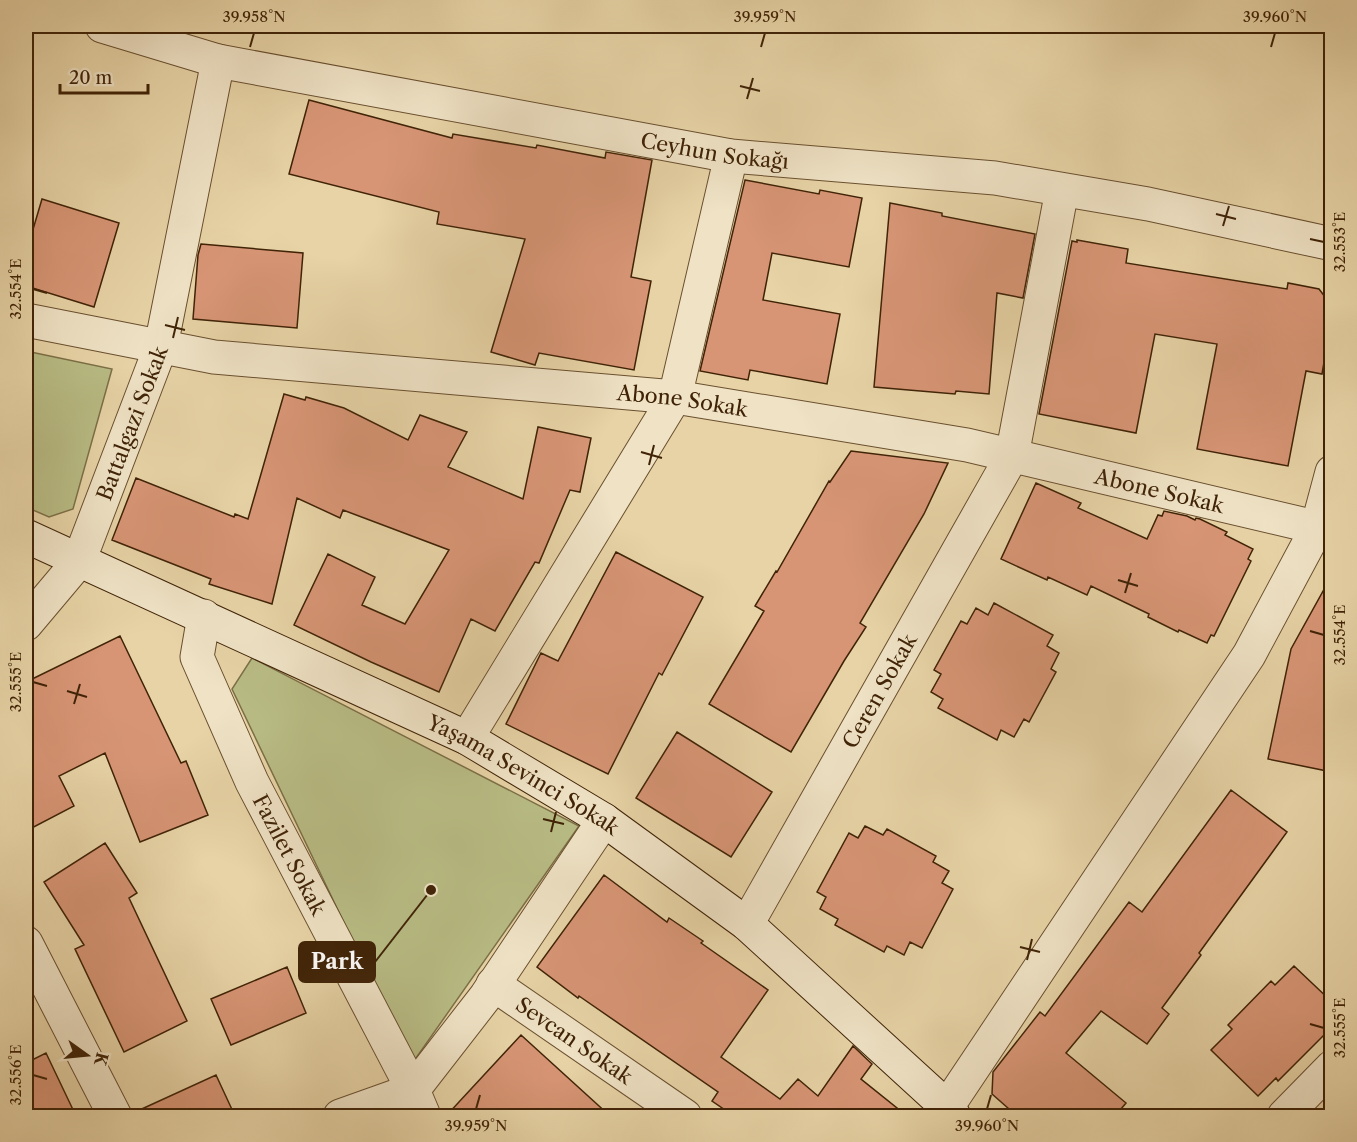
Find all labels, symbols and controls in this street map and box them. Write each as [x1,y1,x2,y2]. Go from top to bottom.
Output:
text: 39.958°N [222,7,286,26]
text: 39.959°N [734,7,797,26]
text: 39.960°N [1243,7,1307,26]
scale bar [60,57,148,95]
text: 20 m [69,67,113,89]
street label: Ceyhun Sokağı [639,127,790,173]
text: 32.553°E [1330,212,1349,272]
text: 32.554°E [6,259,25,319]
street label: Battalgazi Sokak [91,341,173,504]
street label: Abone Sokak [615,379,751,421]
street label: Abone Sokak [1091,463,1227,518]
text: 32.554°E [1330,605,1349,665]
street label: Ceren Sokak [837,628,922,752]
text: 32.555°E [6,652,25,712]
street label: Yaşama Sevinci Sokak [422,709,625,840]
street label: Fazilet Sokak [248,790,332,920]
callout: Park [299,942,375,982]
text: Park [311,948,364,975]
street label: Sevcan Sokak [511,991,638,1089]
text: 32.555°E [1330,998,1349,1058]
north arrow [57,1025,117,1085]
text: 32.556°E [6,1045,25,1105]
text: K [90,1050,113,1069]
text: 39.959°N [445,1116,508,1135]
text: 39.960°N [955,1116,1019,1135]

